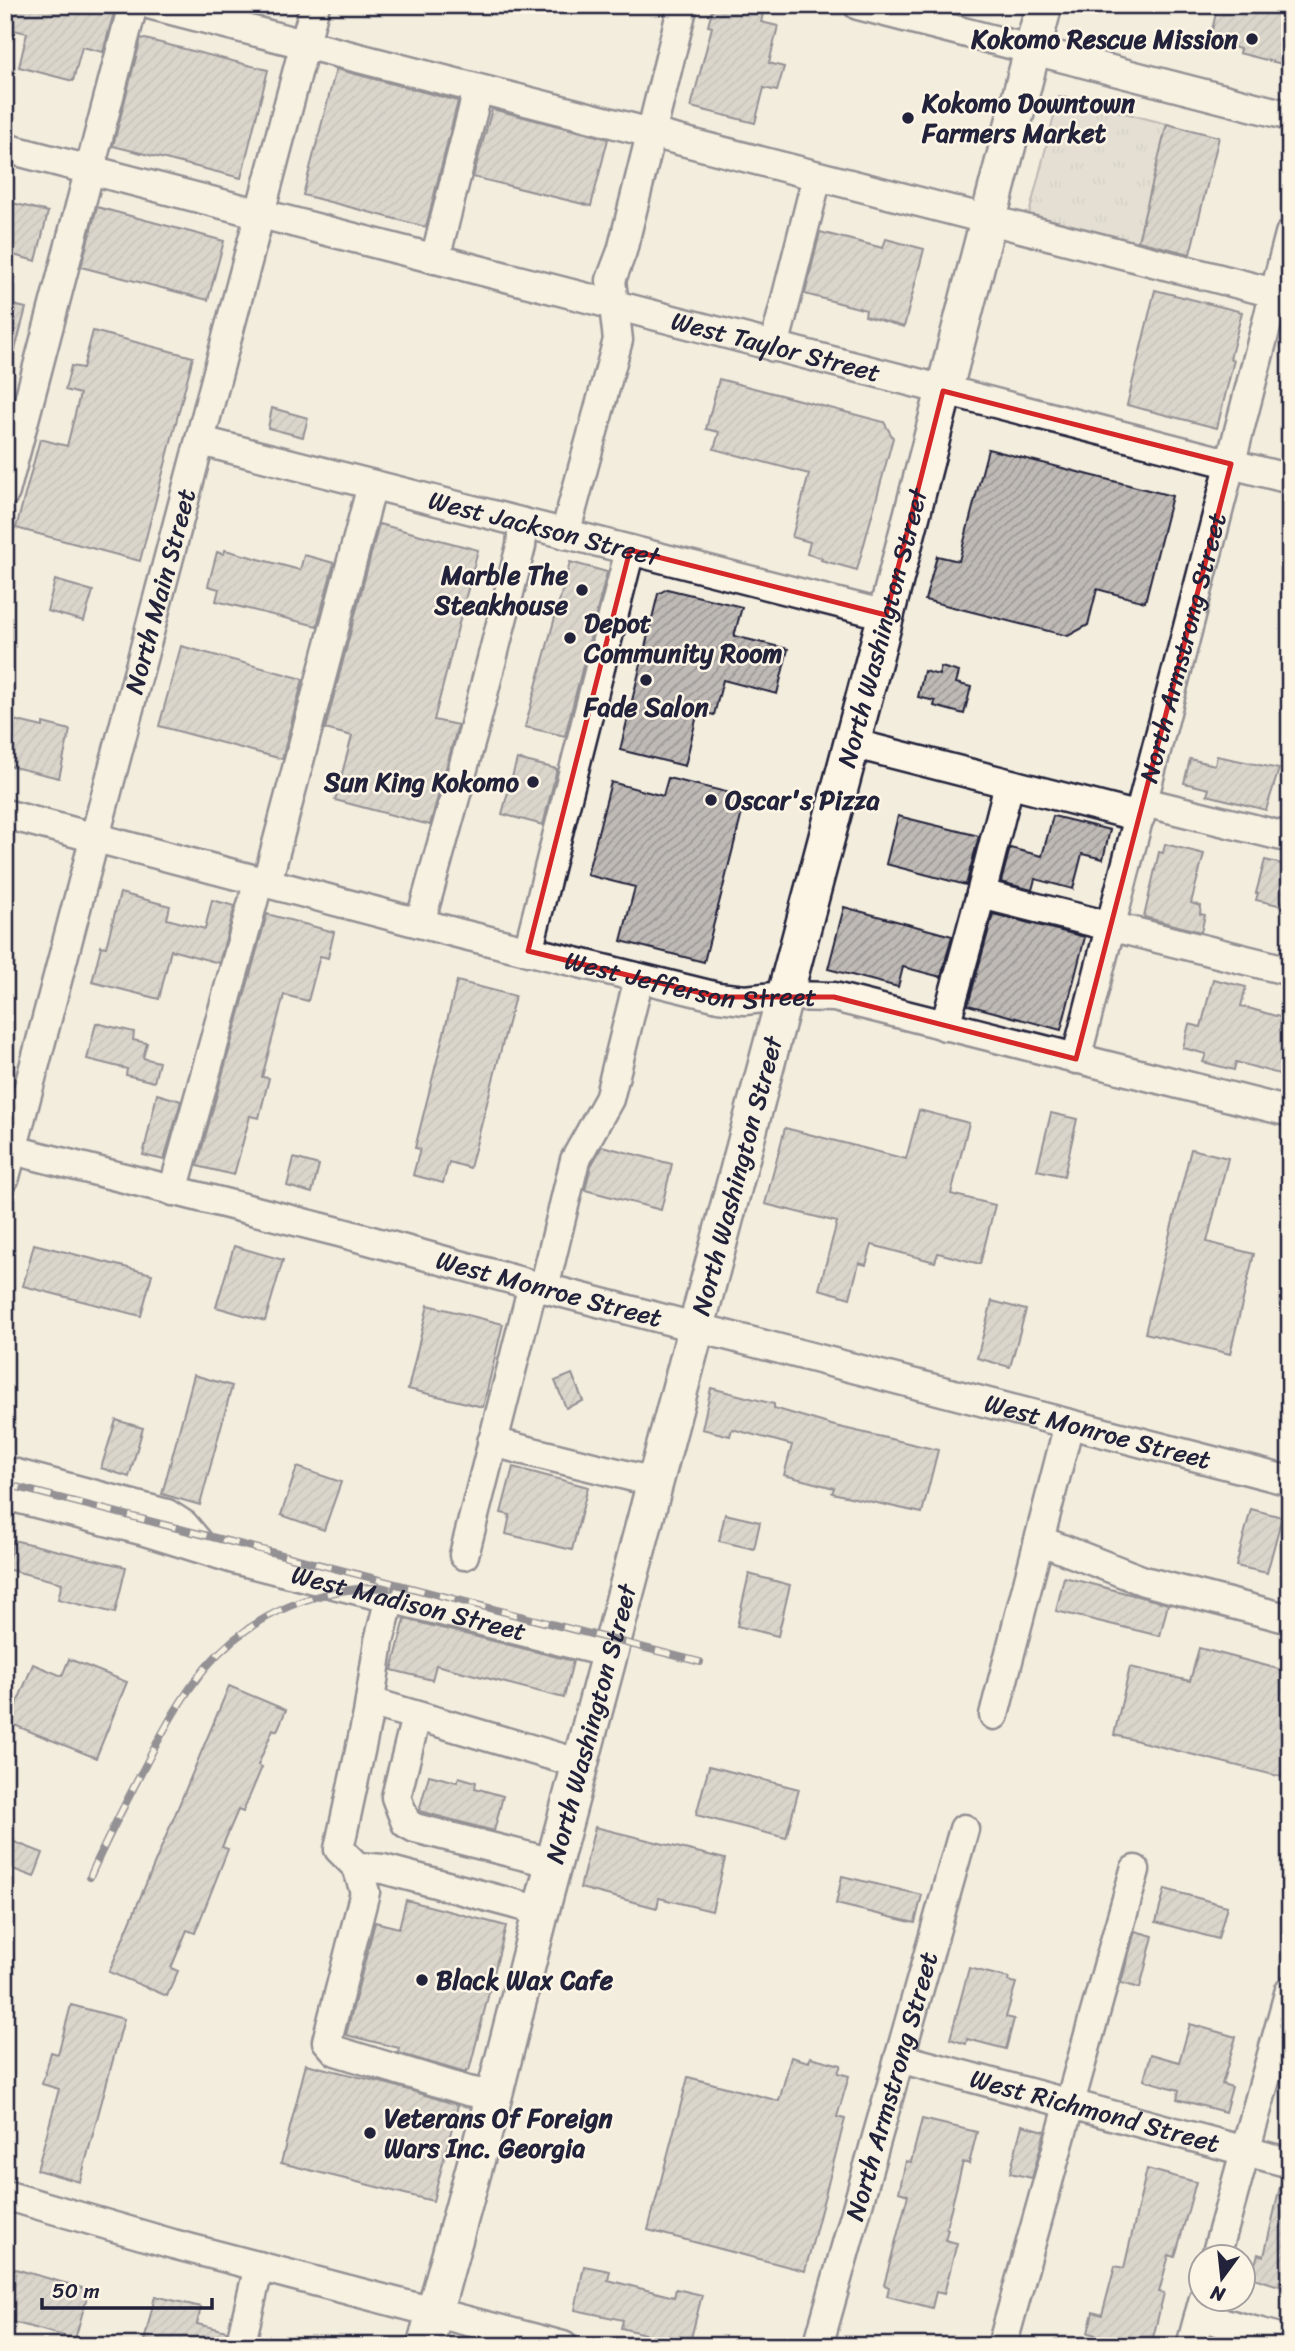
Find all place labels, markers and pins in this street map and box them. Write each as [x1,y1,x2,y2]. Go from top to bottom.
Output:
place label: Kokomo Rescue Mission [970,16,1238,62]
marker: Kokomo Rescue Mission [1244,31,1260,47]
place label: Kokomo Downtown Farmers Market [921,80,1135,156]
marker: Kokomo Downtown Farmers Market [900,110,916,126]
place label: Marble The Steakhouse [433,552,569,628]
marker: Marble The Steakhouse [574,582,590,598]
place label: Depot Community Room [583,600,782,676]
marker: Depot Community Room [562,630,578,646]
marker: Fade Salon [638,672,654,688]
place label: Fade Salon [582,684,709,730]
place label: Sun King Kokomo [323,759,520,805]
marker: Sun King Kokomo [525,774,541,790]
place label: Oscar's Pizza [725,777,881,823]
marker: Oscar's Pizza [703,792,719,808]
place label: Black Wax Cafe [436,1957,614,2003]
marker: Black Wax Cafe [414,1972,430,1988]
place label: Veterans Of Foreign Wars Inc. Georgia [384,2095,613,2171]
marker: Veterans Of Foreign Wars Inc. Georgia [362,2125,378,2141]

